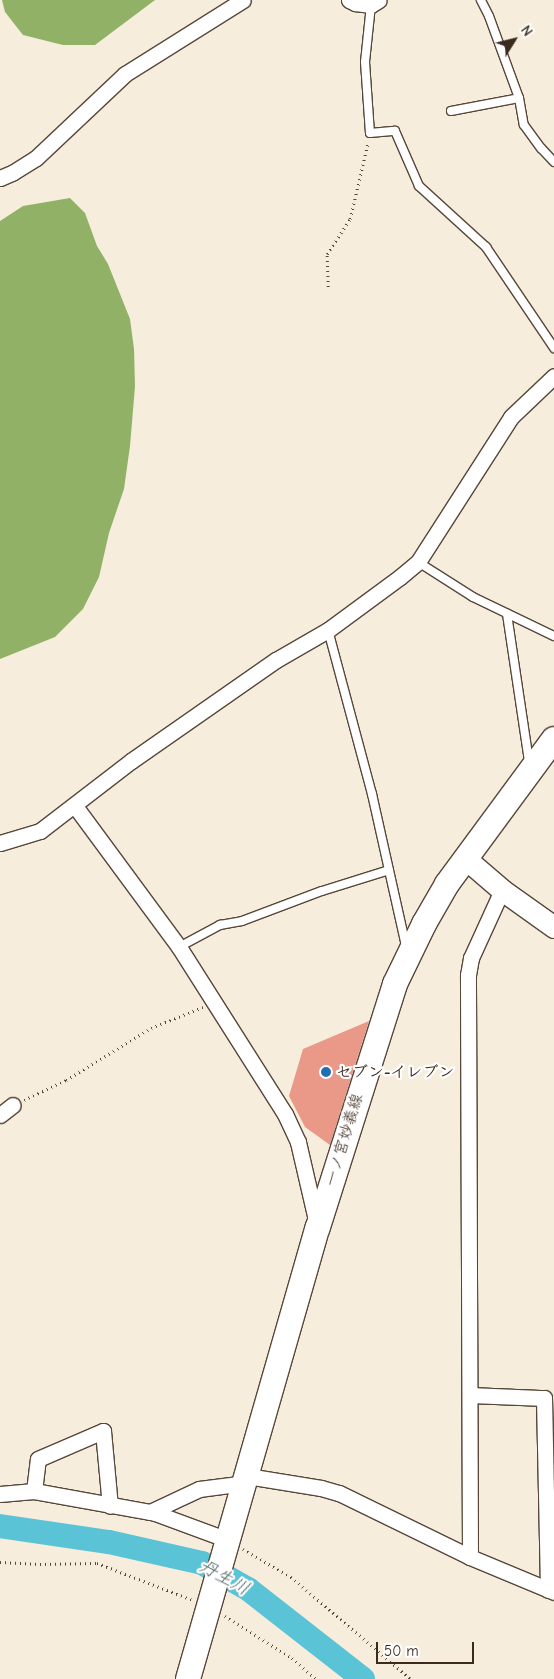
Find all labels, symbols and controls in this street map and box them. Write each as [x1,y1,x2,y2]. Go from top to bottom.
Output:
north arrow [489,15,539,65]
text: N [517,22,536,40]
place label: セブン-イレブン [336,1062,455,1082]
marker: セブン-イレブン [320,1066,332,1078]
street label: 一ノ宮妙義線 [321,1091,367,1189]
water label: 丹生川 [195,1555,253,1601]
scale bar [379,1632,476,1664]
text: 50 m [384,1642,419,1660]

